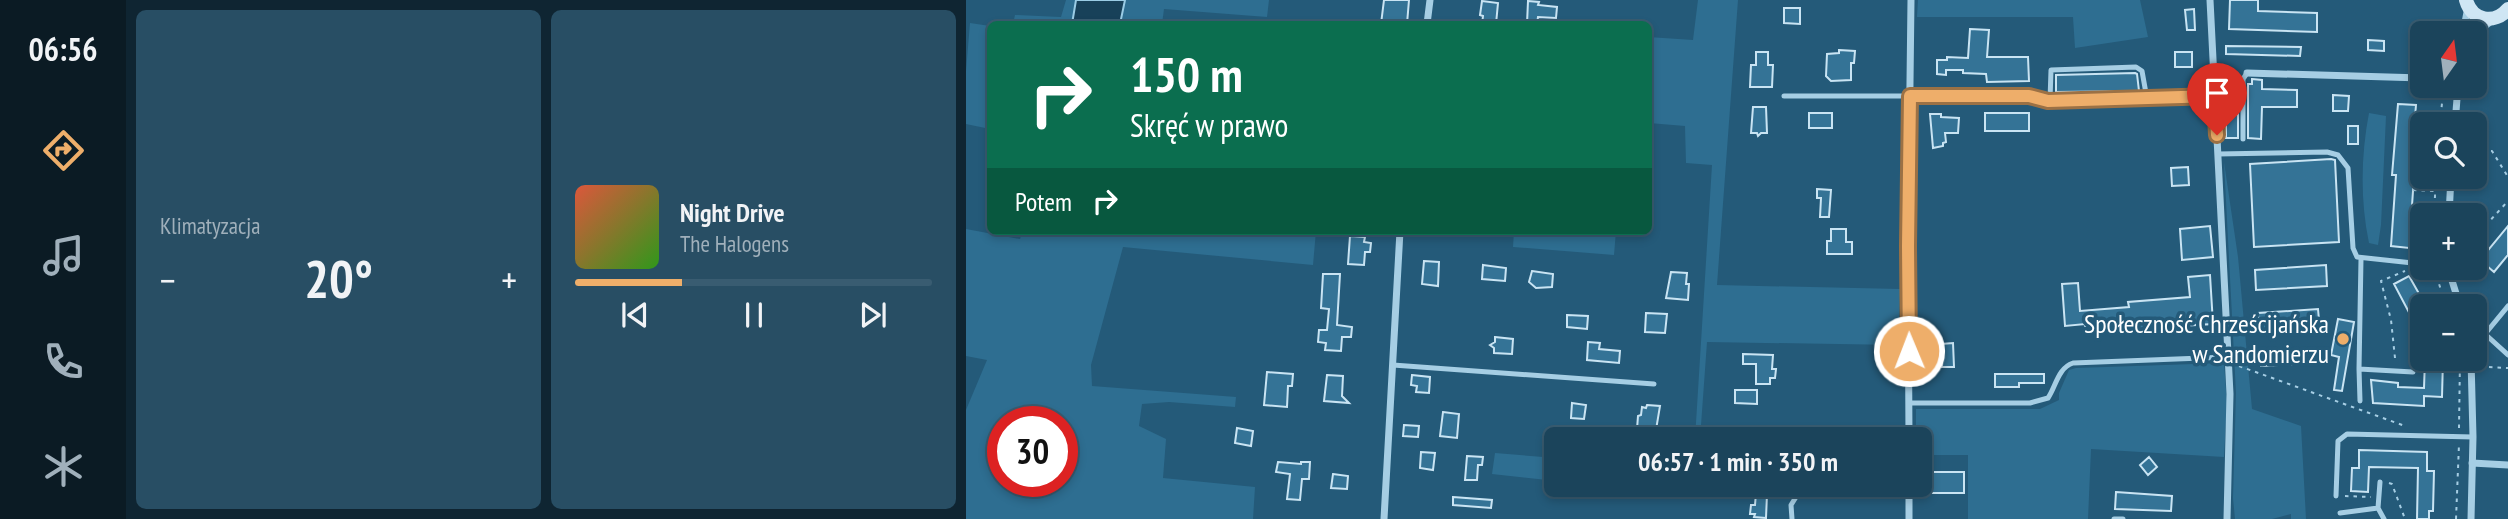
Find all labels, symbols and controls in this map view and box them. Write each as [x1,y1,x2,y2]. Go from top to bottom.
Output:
north arrow [2410,21,2487,98]
map controls [2410,21,2487,371]
text: 06:56 [28,28,98,70]
text: 150 m [1130,42,1243,106]
icon: right [1015,49,1106,140]
pin [2187,63,2247,135]
icon: arrive [2198,74,2236,112]
text: Skręć w prawo [1130,104,1288,146]
button: search [2410,112,2487,189]
icon: directions [39,126,88,175]
icon: right [1086,182,1124,220]
text: Potem [1015,185,1072,218]
text: Night Drive [680,196,785,229]
button: + [2410,203,2487,280]
text: Klimatyzacja [160,211,260,240]
text: The Halogens [680,229,789,258]
icon: music [39,231,88,280]
text: 20° [304,245,373,312]
text: − [160,255,176,304]
text: + [501,255,517,304]
button: − [2410,294,2487,371]
icon: previous [616,296,654,334]
icon: pause [735,296,773,334]
icon: next [854,296,892,334]
place label: Społeczność Chrześcijańska w Sandomierzu [2084,307,2329,370]
position arrow [1872,314,1946,388]
marker: Społeczność Chrześcijańska w Sandomierzu [2335,331,2351,347]
icon: phone [39,337,88,386]
speed limit sign: 30 [987,406,1078,497]
icon: climate [39,442,88,491]
text: 06:57 · 1 min · 350 m [1638,445,1838,478]

